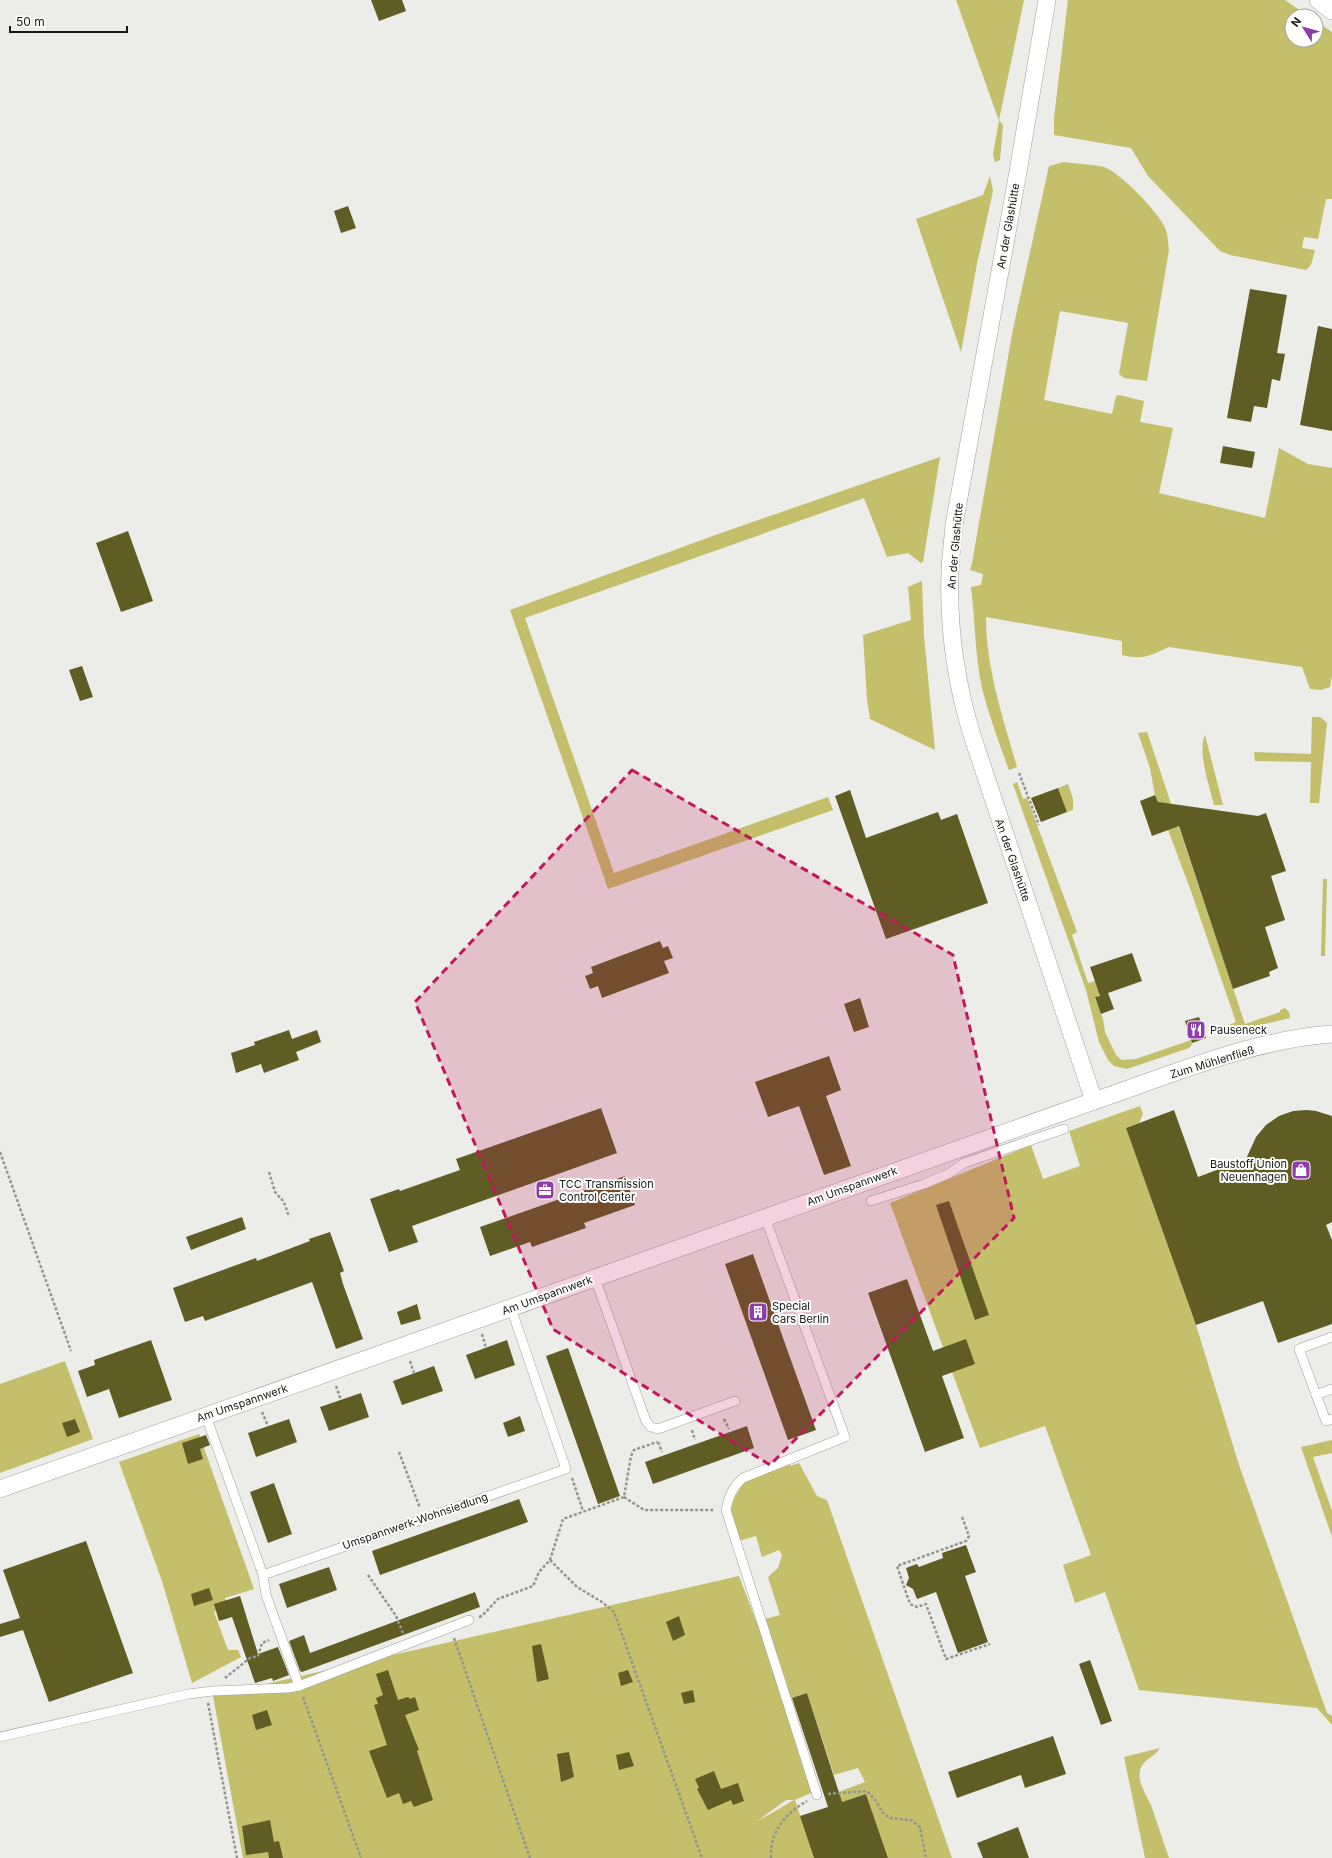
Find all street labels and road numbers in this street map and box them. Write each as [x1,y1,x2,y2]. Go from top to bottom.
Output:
street label: An der Glashütte [994,182,1022,270]
street label: An der Glashütte [944,502,966,590]
street label: An der Glashütte [992,817,1034,903]
street label: Zum Mühlenfließ [1168,1042,1256,1081]
street label: Am Umspannwerk [805,1163,899,1209]
street label: Am Umspannwerk [500,1272,594,1318]
street label: Am Umspannwerk [195,1381,289,1425]
street label: Umspannwerk-Wohnsiedlung [340,1489,490,1553]

